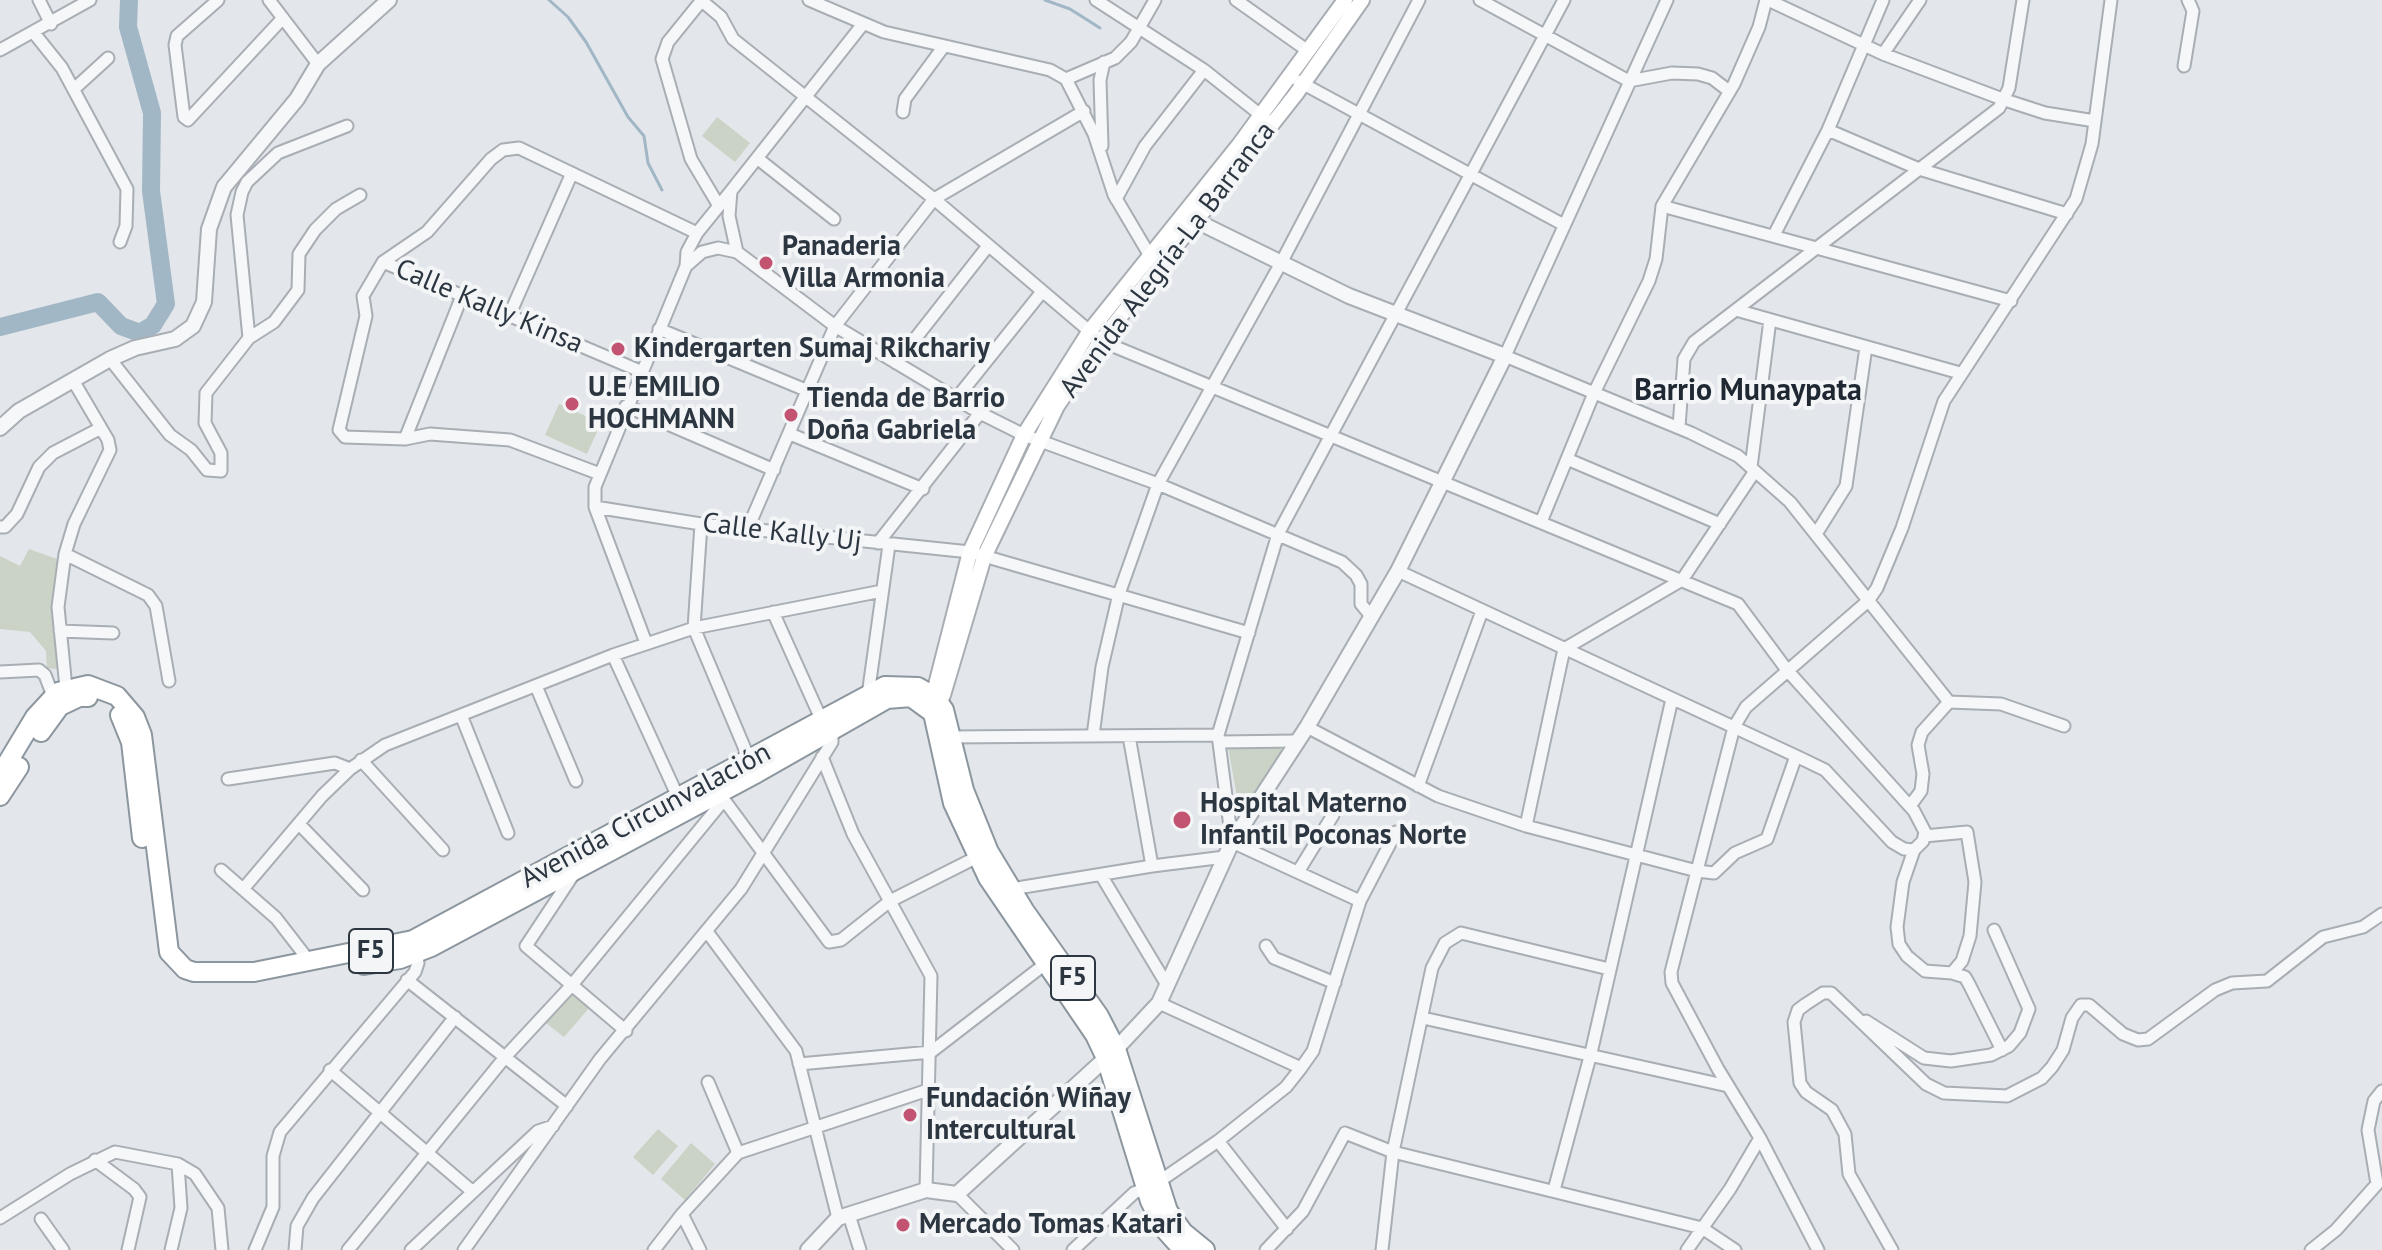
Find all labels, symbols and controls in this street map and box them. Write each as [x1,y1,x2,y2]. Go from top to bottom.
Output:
street label: Avenida Alegría-La Barranca [1053,115,1283,405]
place label: Panaderia Villa Armonia [782,230,945,296]
street label: Calle Kally Kinsa [390,252,588,362]
marker: Panaderia Villa Armonia [757,254,775,272]
place label: Kindergarten Sumaj Rikchariy [634,332,990,366]
marker: Kindergarten Sumaj Rikchariy [609,340,627,358]
place label: U.E EMILIO HOCHMANN [588,371,735,437]
district label: Barrio Munaypata [1634,373,1862,409]
place label: Tienda de Barrio Doña Gabriela [807,382,1005,448]
marker: U.E EMILIO HOCHMANN [563,395,581,413]
marker: Tienda de Barrio Doña Gabriela [782,406,800,424]
street label: Calle Kally Uj [700,507,864,559]
street label: Avenida Circunvalación [515,736,777,896]
place label: Hospital Materno Infantil Poconas Norte [1200,787,1467,853]
marker: Hospital Materno Infantil Poconas Norte [1171,809,1193,831]
road number: F5 [349,929,393,973]
road number: F5 [1051,956,1095,1000]
place label: Fundación Wiñay Intercultural [926,1082,1131,1148]
marker: Fundación Wiñay Intercultural [901,1106,919,1124]
place label: Mercado Tomas Katari [919,1208,1183,1242]
marker: Mercado Tomas Katari [894,1216,912,1234]

